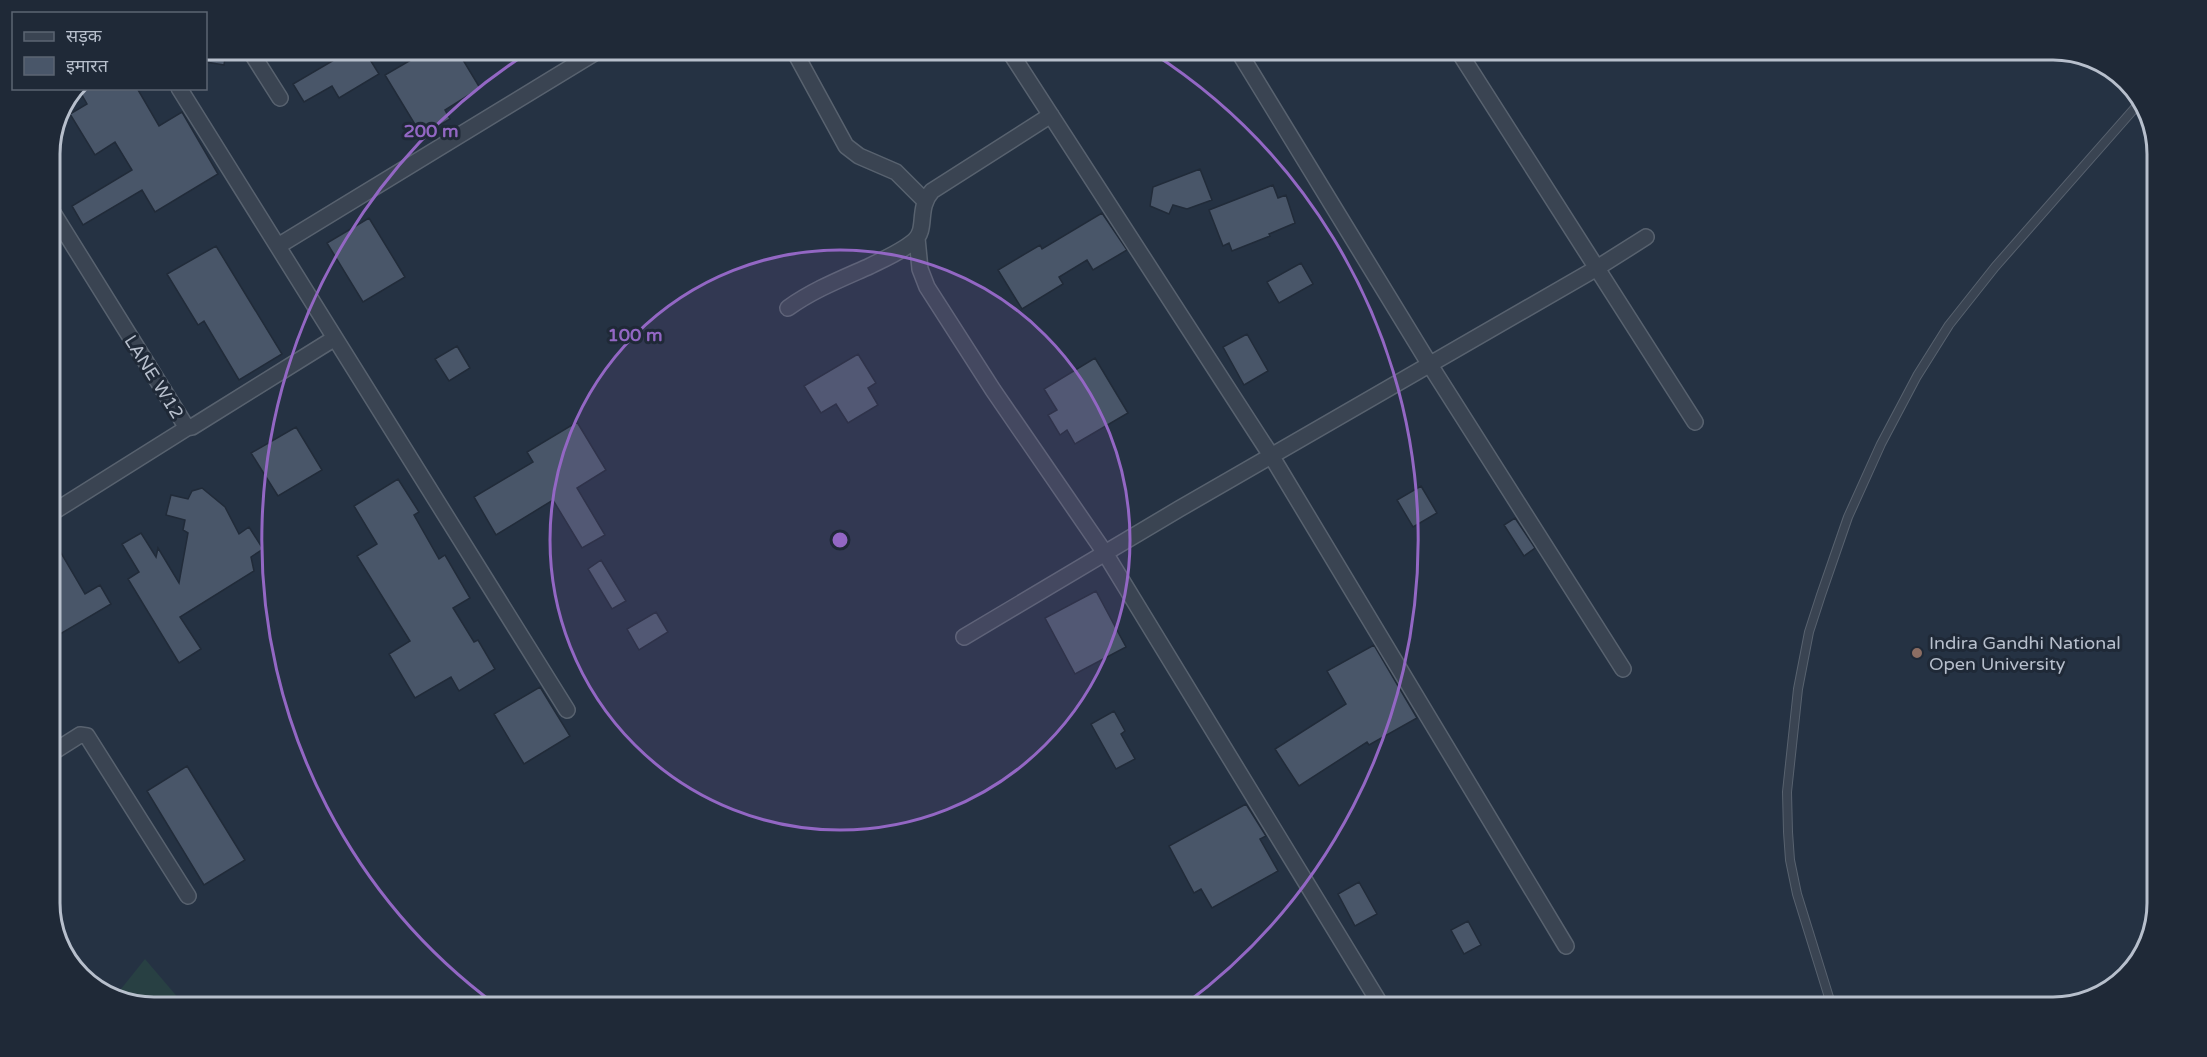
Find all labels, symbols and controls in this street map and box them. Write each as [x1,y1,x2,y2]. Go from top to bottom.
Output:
legend [12,12,207,90]
text: सड़क [66,25,103,47]
text: इमारत [66,55,109,77]
text: 200 m [403,120,459,142]
text: 100 m [607,324,663,346]
street label: LANE W12 [120,331,188,423]
centre of rings [830,530,850,550]
place label: Indira Gandhi National Open University [1929,632,2121,675]
marker: Indira Gandhi National Open University [1910,646,1924,660]

